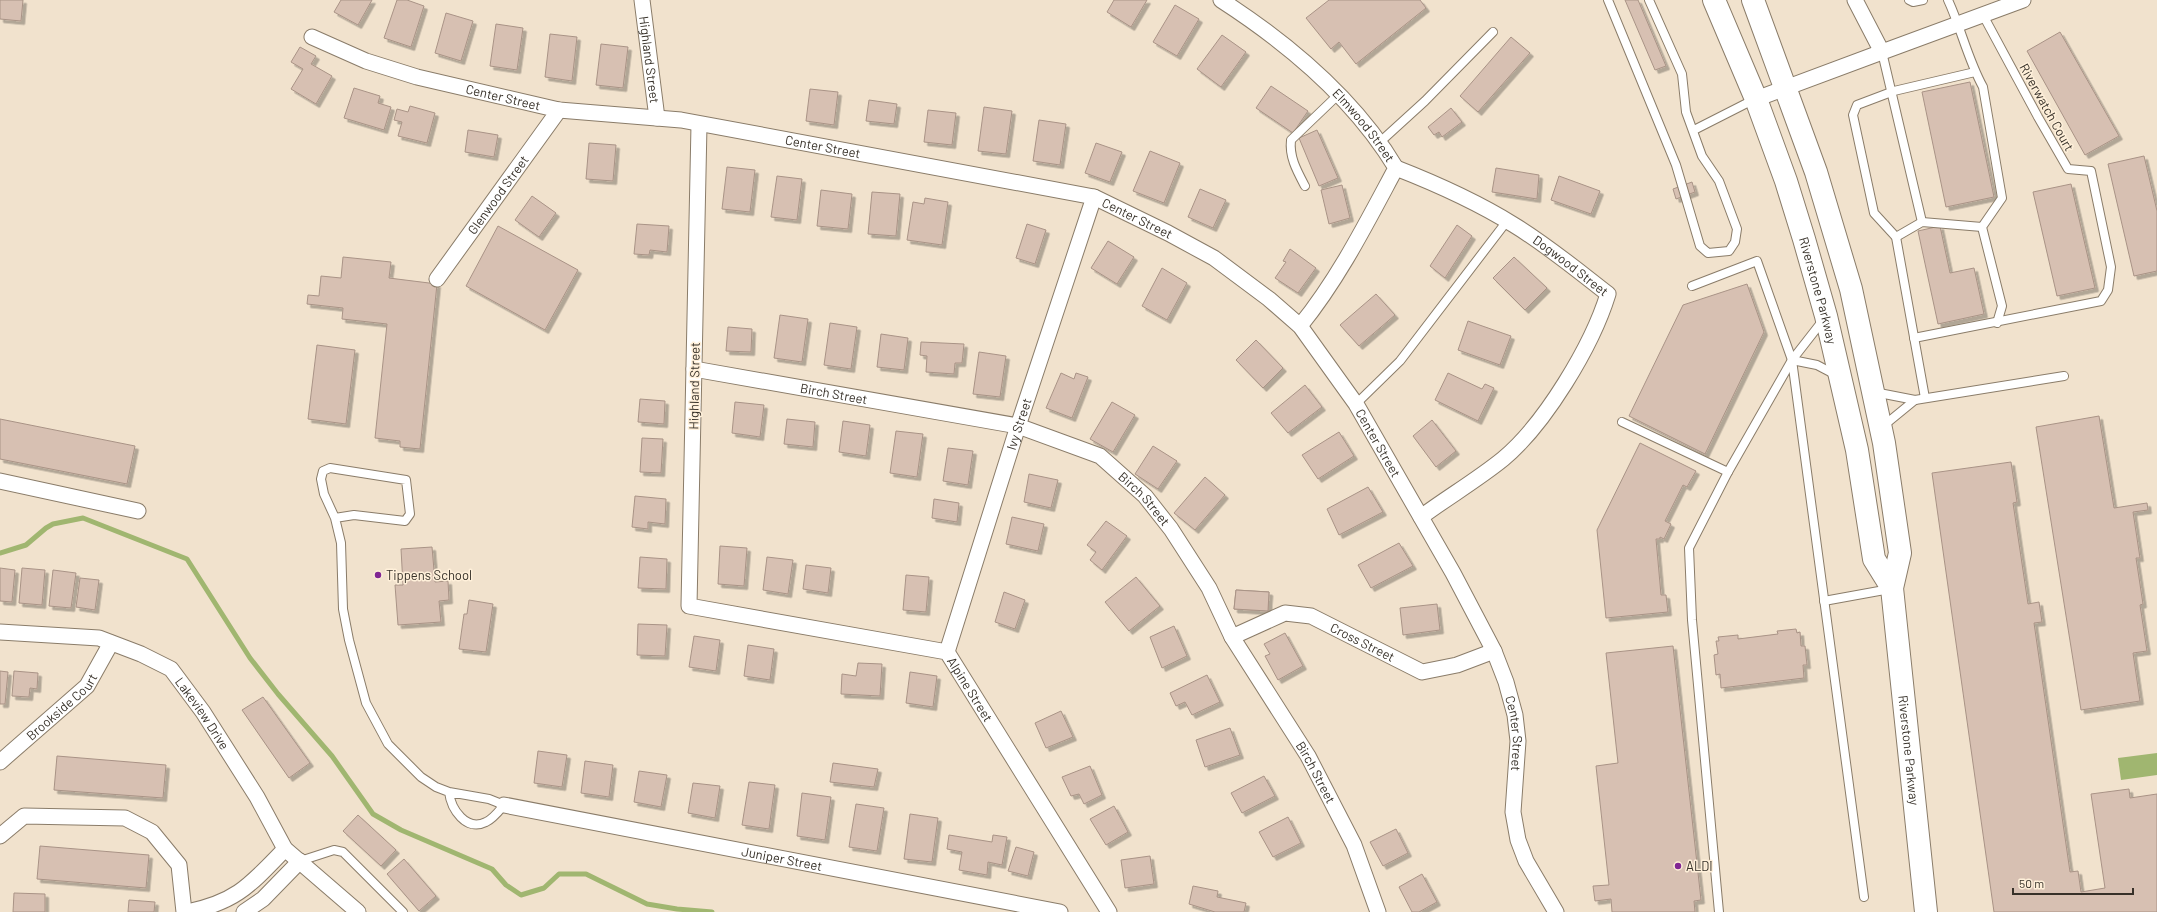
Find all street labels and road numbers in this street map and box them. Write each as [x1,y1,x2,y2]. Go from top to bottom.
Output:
street label: Highland Street [636,15,663,104]
street label: Riverwatch Court [2016,60,2078,154]
street label: Center Street [464,81,542,113]
street label: Elmwood Street [1329,85,1398,165]
street label: Center Street [784,132,862,161]
street label: Glenwood Street [464,152,532,237]
street label: Center Street [1100,194,1175,242]
street label: Dogwood Street [1530,232,1612,299]
street label: Riverstone Parkway [1796,235,1840,346]
street label: Highland Street [685,342,703,430]
street label: Birch Street [799,380,869,407]
street label: Ivy Street [1003,396,1035,452]
street label: Center Street [1352,406,1404,480]
street label: Birch Street [1115,468,1173,529]
street label: Cross Street [1328,619,1397,665]
street label: Alpine Street [944,654,996,725]
street label: Brookside Court [23,671,100,743]
street label: Lakeview Drive [172,674,233,753]
street label: Center Street [1502,694,1526,772]
street label: Riverstone Parkway [1895,694,1923,806]
street label: Birch Street [1293,738,1339,806]
street label: Juniper Street [740,843,824,874]

